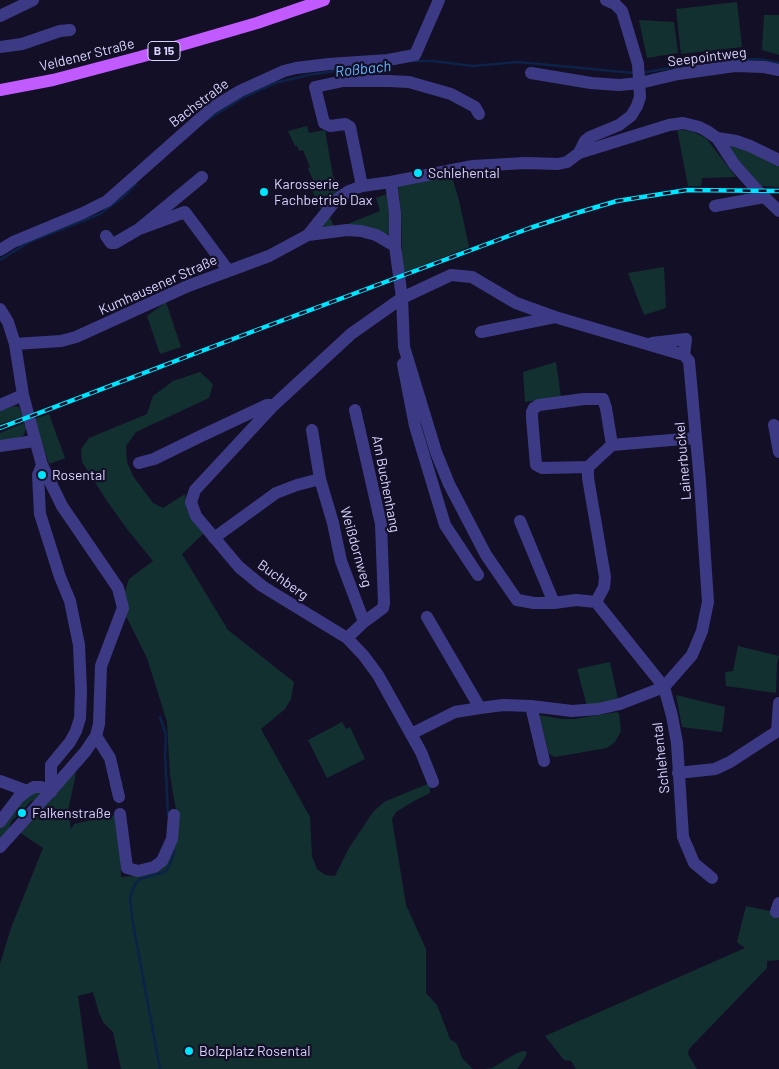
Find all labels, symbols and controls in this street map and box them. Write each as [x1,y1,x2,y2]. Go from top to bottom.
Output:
street label: Veldener Straße [38,35,136,75]
road number: B 15 [148,41,180,60]
street label: Seepointweg [667,44,747,70]
water label: Roßbach [334,57,392,81]
street label: Bachstraße [166,75,232,131]
place label: Schlehental [428,165,500,181]
marker: Schlehental [412,167,424,179]
place label: Karosserie Fachbetrieb Dax [274,176,372,208]
marker: Karosserie Fachbetrieb Dax [258,186,270,198]
street label: Kumhausener Straße [96,251,220,319]
street label: Lainerbuckel [671,421,695,501]
street label: Am Buchenhang [368,434,404,534]
place label: Rosental [52,467,105,483]
marker: Rosental [36,469,48,481]
street label: Weißdornweg [336,505,376,589]
street label: Buchberg [254,556,312,604]
street label: Schlehental [649,722,673,794]
place label: Falkenstraße [32,805,111,821]
marker: Falkenstraße [16,807,28,819]
place label: Bolzplatz Rosental [199,1043,310,1059]
marker: Bolzplatz Rosental [183,1045,195,1057]

